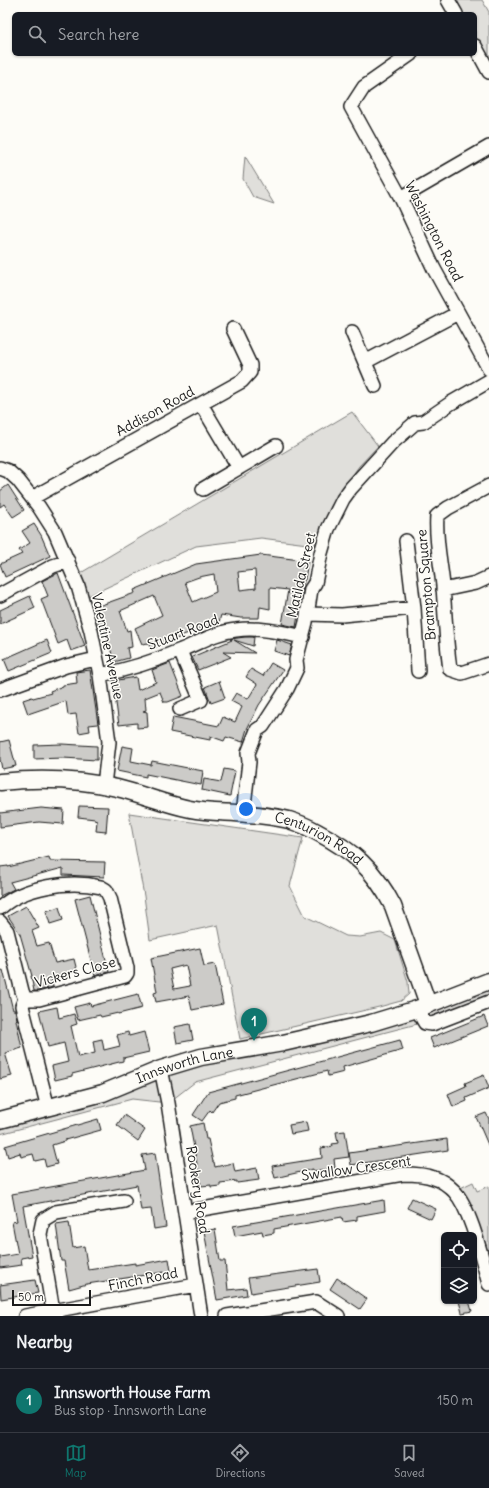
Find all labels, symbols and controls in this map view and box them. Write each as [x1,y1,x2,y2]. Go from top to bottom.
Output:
search box [12,12,477,56]
icon: search [26,23,48,45]
text: Search here [58,25,139,44]
street label: Washington Road [401,178,467,284]
street label: Addison Road [113,382,197,440]
street label: Brampton Square [412,529,440,641]
street label: Matilda Street [282,530,320,619]
street label: Valentine Avenue [88,591,128,701]
street label: Stuart Road [145,610,221,654]
your location [236,799,256,819]
street label: Centurion Road [273,808,367,869]
street label: Vickers Close [33,953,117,991]
pin: 1 [241,1008,267,1041]
street label: Innsworth Lane [133,1043,234,1087]
street label: Rookery Road [182,1145,214,1235]
street label: Swallow Crescent [300,1151,412,1185]
map controls [441,1232,477,1304]
button: locate [441,1232,477,1268]
street label: Finch Road [107,1263,179,1295]
button: layers [441,1268,477,1304]
scale bar [12,1288,91,1307]
text: 50 m [18,1290,44,1304]
text: Nearby [16,1331,72,1353]
text: Innsworth House Farm [54,1383,210,1402]
text: 1 [26,1392,32,1409]
text: 150 m [437,1392,473,1409]
text: Bus stop · Innsworth Lane [54,1402,207,1419]
tab: Map [65,1442,87,1480]
tab: Directions [216,1442,265,1480]
tab: Saved [394,1442,424,1480]

